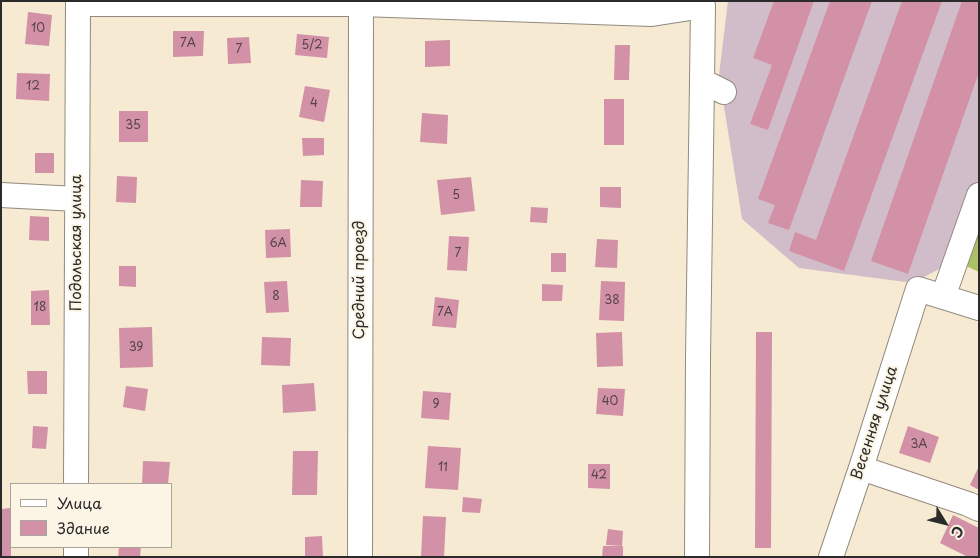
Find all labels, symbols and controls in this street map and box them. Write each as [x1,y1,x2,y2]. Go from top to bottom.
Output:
house number: 10 [31,22,45,36]
house number: 7А [180,37,196,51]
house number: 5/2 [301,39,323,53]
house number: 7 [236,43,242,57]
house number: 12 [26,80,40,94]
house number: 4 [310,97,318,111]
house number: 35 [125,119,141,133]
street label: Подольская улица [68,175,86,311]
house number: 5 [452,189,460,203]
street label: Средний проезд [351,220,369,340]
house number: 6А [269,237,287,251]
house number: 7 [455,247,461,261]
house number: 8 [272,290,280,304]
house number: 38 [604,294,620,308]
house number: 18 [34,301,46,315]
house number: 7А [437,306,453,320]
house number: 39 [129,341,143,355]
street label: Весенняя улица [848,364,902,482]
house number: 40 [602,395,618,409]
house number: 9 [432,398,440,412]
house number: 3А [910,438,928,452]
house number: 11 [438,461,448,475]
house number: 42 [591,469,607,483]
legend [10,483,172,548]
text: Улица [57,491,102,514]
north arrow [920,498,970,548]
text: Здание [57,516,110,539]
text: С [946,522,969,543]

